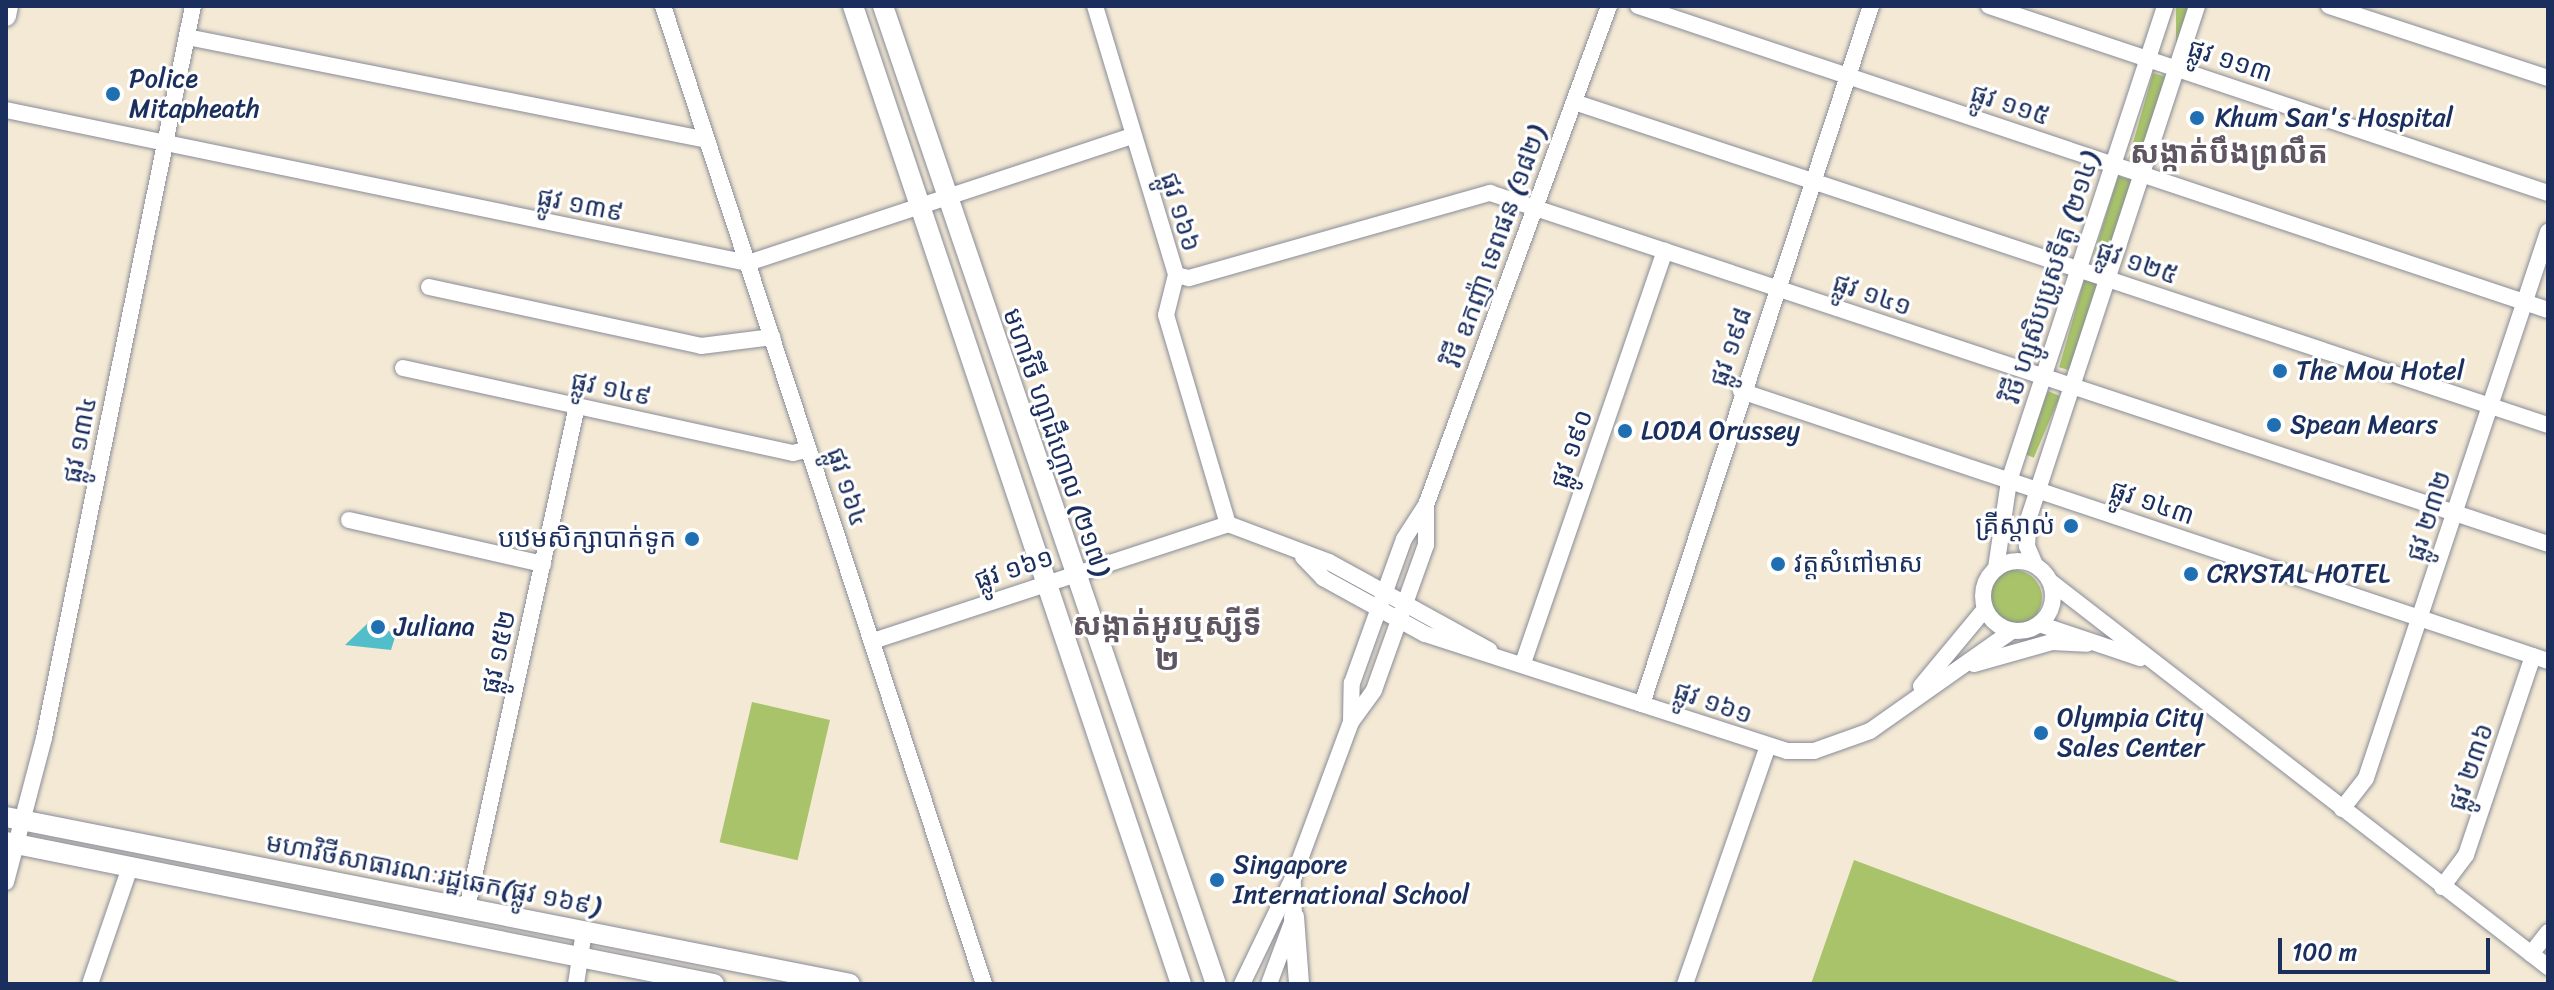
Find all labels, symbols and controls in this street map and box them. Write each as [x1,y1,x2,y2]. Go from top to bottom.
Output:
street label: ផ្លូវ ១១៣ [2184,33,2276,89]
place label: Police Mitapheath [129,63,260,124]
street label: ផ្លូវ ១១៥ [1967,78,2053,132]
marker: Police Mitapheath [104,85,122,103]
place label: Khum San's Hospital [2215,102,2452,134]
marker: Khum San's Hospital [2186,107,2208,129]
street label: វិថី ឧកញ៉ា ទេពផន (១៨២) [1437,122,1553,372]
district label: សង្កាត់បឹងព្រលឹត [2130,135,2328,171]
street label: វិថី ហ្សូសិបប្រូសទីតូ (២១៤) [1996,148,2106,408]
street label: ផ្លូវ ១៦៦ [1153,169,1207,255]
street label: ផ្លូវ ១៣៩ [534,181,626,229]
street label: ផ្លូវ ១២៥ [2092,235,2182,291]
street label: ផ្លូវ ១៤១ [1828,267,1916,323]
street label: ផ្លូវ ១៩៨ [1703,303,1759,391]
street label: មហាវិថី ហ្សាដឹហ្គោល (២១៧) [996,304,1116,580]
place label: The Mou Hotel [2296,355,2463,387]
marker: The Mou Hotel [2271,362,2289,380]
street label: ផ្លូវ ១៤៩ [568,365,654,413]
street label: ផ្លូវ ១៣៤ [56,394,104,486]
street label: ផ្លូវ ១៩០ [1544,405,1600,493]
place label: Spean Mears [2290,409,2437,441]
place label: LODA Orussey [1641,415,1800,447]
marker: Spean Mears [2265,416,2283,434]
marker: LODA Orussey [1616,422,1634,440]
street label: ផ្លូវ ១៦៤ [820,444,874,530]
street label: ផ្លូវ ២៣២ [2400,467,2458,565]
street label: ផ្លូវ ១៤៣ [2106,474,2198,532]
place label: គ្រីស្តាល់ [1975,510,2055,542]
marker: គ្រីស្តាល់ [2062,517,2080,535]
place label: បឋមសិក្សាបាក់ទូក [498,523,676,555]
marker: បឋមសិក្សាបាក់ទូក [683,530,701,548]
street label: ផ្លូវ ១៦១ [971,542,1057,596]
place label: វត្តសំពៅមាស [1794,548,1923,580]
marker: វត្តសំពៅមាស [1769,555,1787,573]
place label: CRYSTAL HOTEL [2207,558,2390,590]
marker: CRYSTAL HOTEL [2182,565,2200,583]
district label: សង្កាត់អូរឬស្សីទី ២ [1072,607,1262,678]
street label: ផ្លូវ ១៥២ [475,608,523,696]
place label: Juliana [394,611,475,643]
marker: Juliana [369,618,387,636]
street label: ផ្លូវ ១៦១ [1669,675,1757,731]
place label: Olympia City Sales Center [2057,702,2205,764]
street label: ផ្លូវ ២៣៦ [2442,719,2500,815]
marker: Olympia City Sales Center [2032,724,2050,742]
street label: មហាវិថីសាធារណៈរដ្ឋឆេក(ផ្លូវ ១៦៩) [263,827,603,923]
place label: Singapore International School [1233,849,1470,910]
marker: Singapore International School [1208,871,1226,889]
scale bar [2282,922,2494,972]
text: 100 m [2292,931,2357,973]

